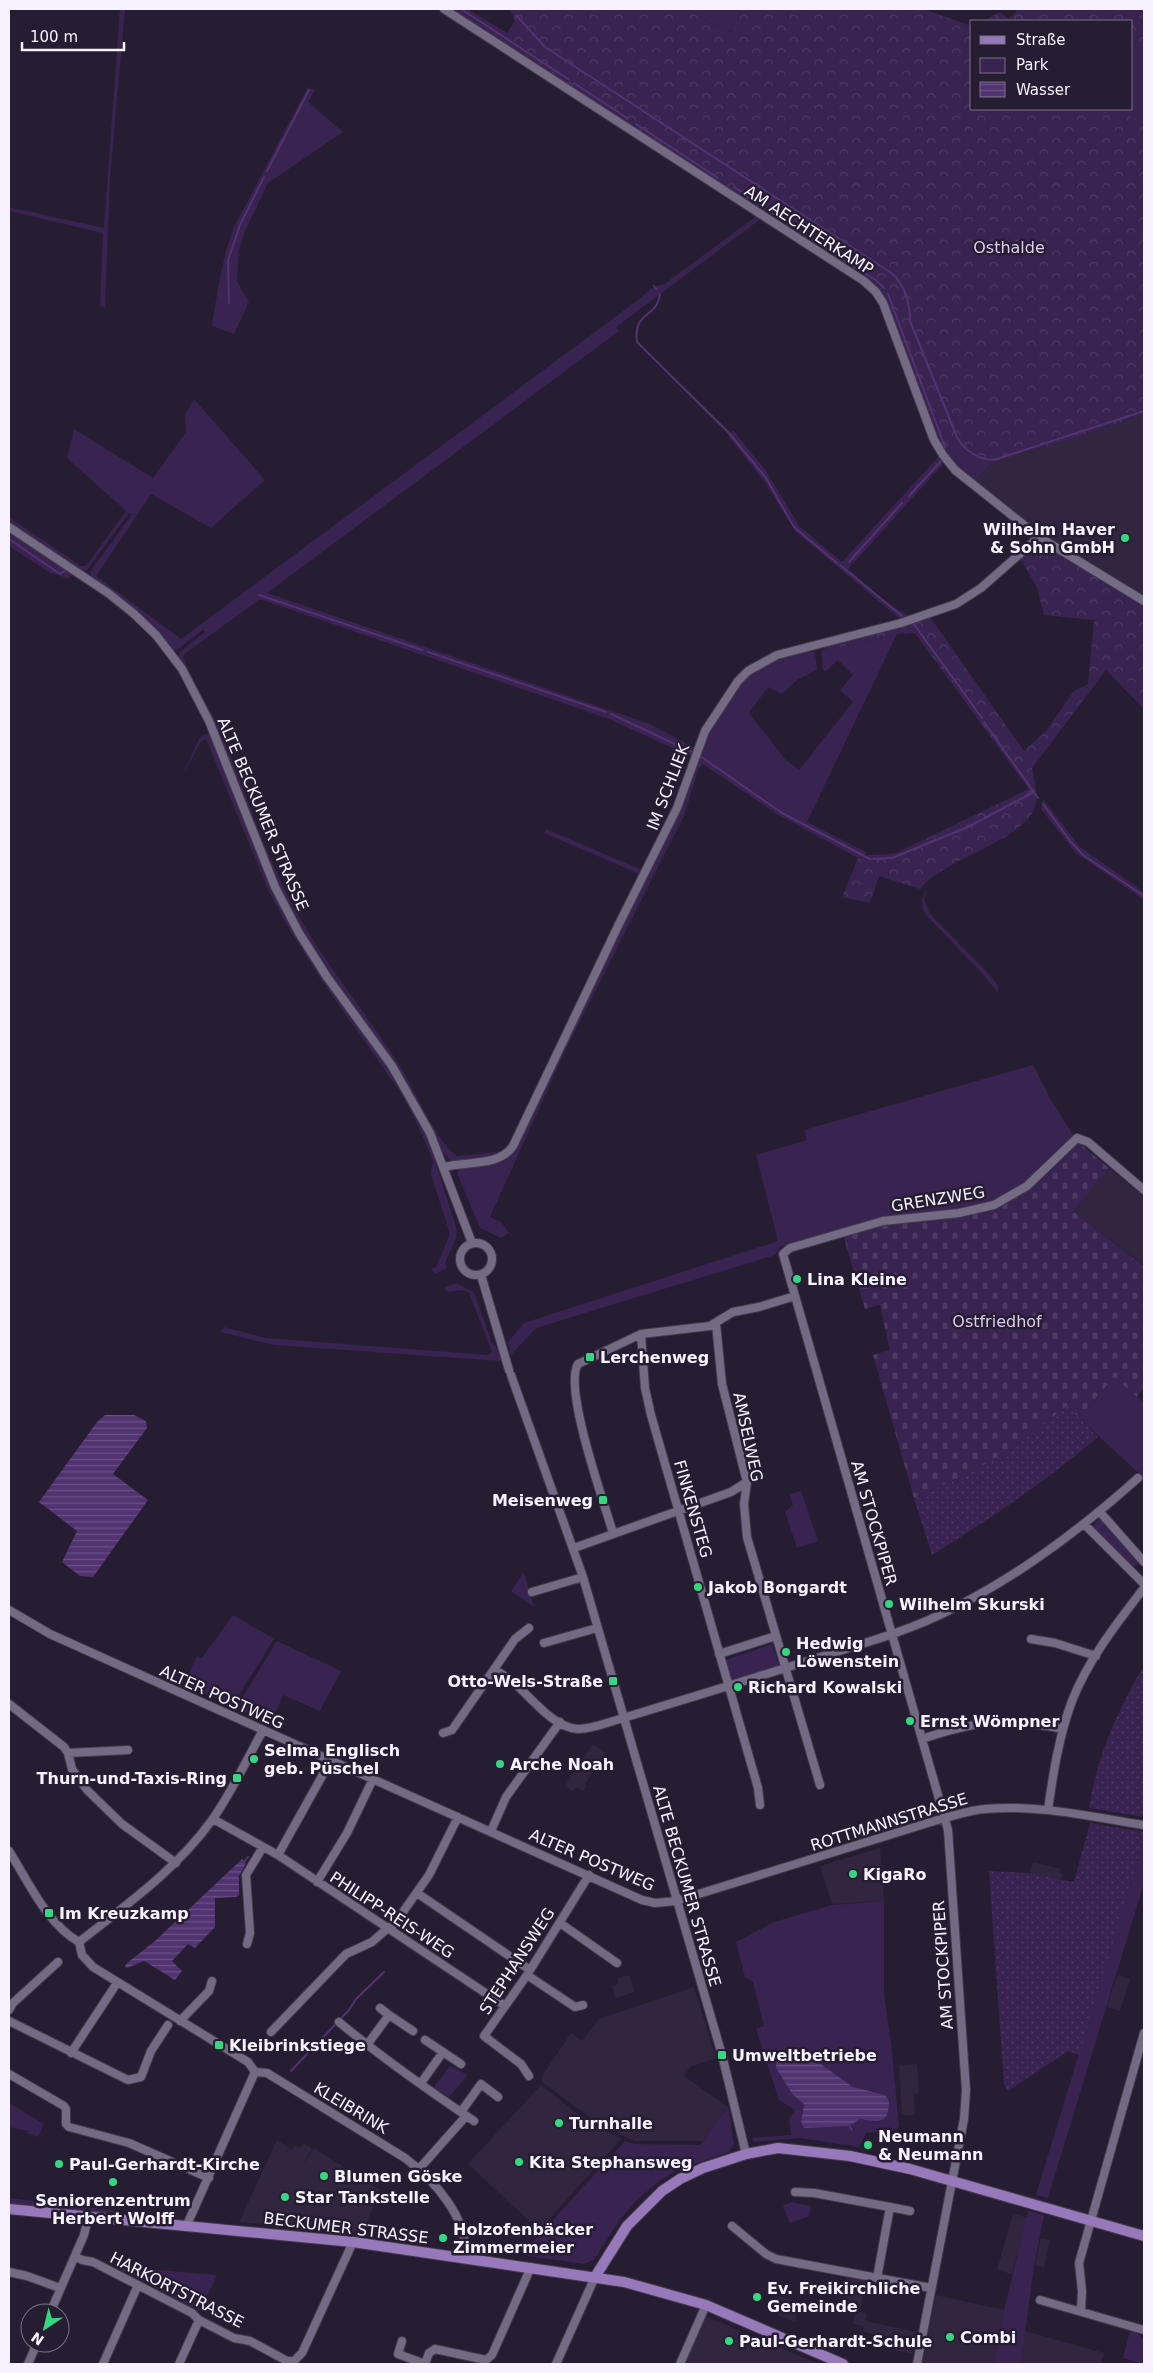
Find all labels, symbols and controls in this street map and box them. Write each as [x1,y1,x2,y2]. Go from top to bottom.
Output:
scale bar [22,20,125,52]
legend [970,20,1133,110]
text: 100 m [30,28,78,46]
text: Straße [1016,31,1065,49]
text: Park [1016,56,1049,74]
text: Wasser [1016,81,1071,99]
street label: AM AECHTERKAMP [741,181,877,279]
park label: Osthalde [973,238,1045,257]
place label: Wilhelm Haver & Sohn GmbH [983,520,1115,557]
marker: Wilhelm Haver & Sohn GmbH [1119,532,1131,544]
street label: ALTE BECKUMER STRASSE [214,714,312,914]
street label: IM SCHLIEK [643,741,693,833]
street label: GRENZWEG [890,1182,986,1216]
place label: Lina Kleine [807,1270,907,1289]
marker: Lina Kleine [791,1273,803,1285]
park label: Ostfriedhof [952,1312,1042,1331]
place label: Lerchenweg [600,1348,709,1367]
marker: Lerchenweg [584,1351,596,1363]
street label: AMSELWEG [729,1391,767,1483]
street label: FINKENSTEG [670,1458,716,1560]
street label: AM STOCKPIPER [847,1458,901,1588]
place label: Meisenweg [492,1491,593,1510]
marker: Meisenweg [597,1494,609,1506]
place label: Jakob Bongardt [707,1578,847,1597]
marker: Jakob Bongardt [692,1581,704,1593]
place label: Wilhelm Skurski [899,1595,1045,1614]
marker: Wilhelm Skurski [883,1598,895,1610]
place label: Hedwig Löwenstein [796,1634,899,1671]
marker: Hedwig Löwenstein [780,1646,792,1658]
street label: ALTER POSTWEG [157,1661,287,1733]
place label: Otto-Wels-Straße [447,1672,603,1691]
marker: Otto-Wels-Straße [607,1675,619,1687]
place label: Richard Kowalski [748,1678,902,1697]
marker: Richard Kowalski [732,1681,744,1693]
place label: Ernst Wömpner [920,1712,1059,1731]
marker: Ernst Wömpner [904,1715,916,1727]
place label: Selma Englisch geb. Püschel [264,1741,400,1778]
marker: Selma Englisch geb. Püschel [248,1753,260,1765]
place label: Arche Noah [510,1755,614,1774]
marker: Arche Noah [494,1758,506,1770]
place label: Thurn-und-Taxis-Ring [37,1769,227,1788]
marker: Thurn-und-Taxis-Ring [231,1772,243,1784]
street label: ALTE BECKUMER STRASSE [649,1783,725,1989]
street label: ROTTMANNSTRASSE [808,1789,970,1855]
street label: ALTER POSTWEG [526,1825,658,1895]
place label: KigaRo [863,1865,926,1884]
street label: PHILIPP-REIS-WEG [326,1868,458,1962]
marker: KigaRo [847,1868,859,1880]
street label: AM STOCKPIPER [929,1900,957,2030]
place label: Im Kreuzkamp [59,1904,189,1923]
street label: STEPHANSWEG [476,1904,558,2018]
marker: Im Kreuzkamp [43,1907,55,1919]
place label: Kleibrinkstiege [229,2036,366,2055]
marker: Kleibrinkstiege [213,2039,225,2051]
place label: Umweltbetriebe [732,2046,877,2065]
marker: Umweltbetriebe [716,2049,728,2061]
street label: KLEIBRINK [310,2078,392,2138]
place label: Turnhalle [569,2114,653,2133]
marker: Turnhalle [553,2117,565,2129]
place label: Neumann & Neumann [878,2127,983,2164]
marker: Neumann & Neumann [862,2139,874,2151]
place label: Kita Stephansweg [529,2153,693,2172]
place label: Paul-Gerhardt-Kirche [69,2155,260,2174]
marker: Kita Stephansweg [513,2156,525,2168]
marker: Paul-Gerhardt-Kirche [53,2158,65,2170]
place label: Blumen Göske [334,2167,462,2186]
marker: Blumen Göske [318,2170,330,2182]
marker: Seniorenzentrum Herbert Wolff [107,2176,119,2188]
place label: Star Tankstelle [295,2188,430,2207]
place label: Seniorenzentrum Herbert Wolff [35,2191,191,2228]
marker: Star Tankstelle [279,2191,291,2203]
street label: BECKUMER STRASSE [262,2208,430,2248]
place label: Holzofenbäcker Zimmermeier [453,2220,593,2257]
marker: Holzofenbäcker Zimmermeier [437,2232,449,2244]
street label: HARKORTSTRASSE [107,2248,247,2332]
place label: Ev. Freikirchliche Gemeinde [767,2279,921,2316]
marker: Ev. Freikirchliche Gemeinde [751,2291,763,2303]
north arrow [20,2303,70,2353]
place label: Combi [960,2328,1016,2347]
text: N [28,2329,47,2349]
marker: Combi [944,2331,956,2343]
place label: Paul-Gerhardt-Schule [739,2332,933,2351]
marker: Paul-Gerhardt-Schule [723,2335,735,2347]

